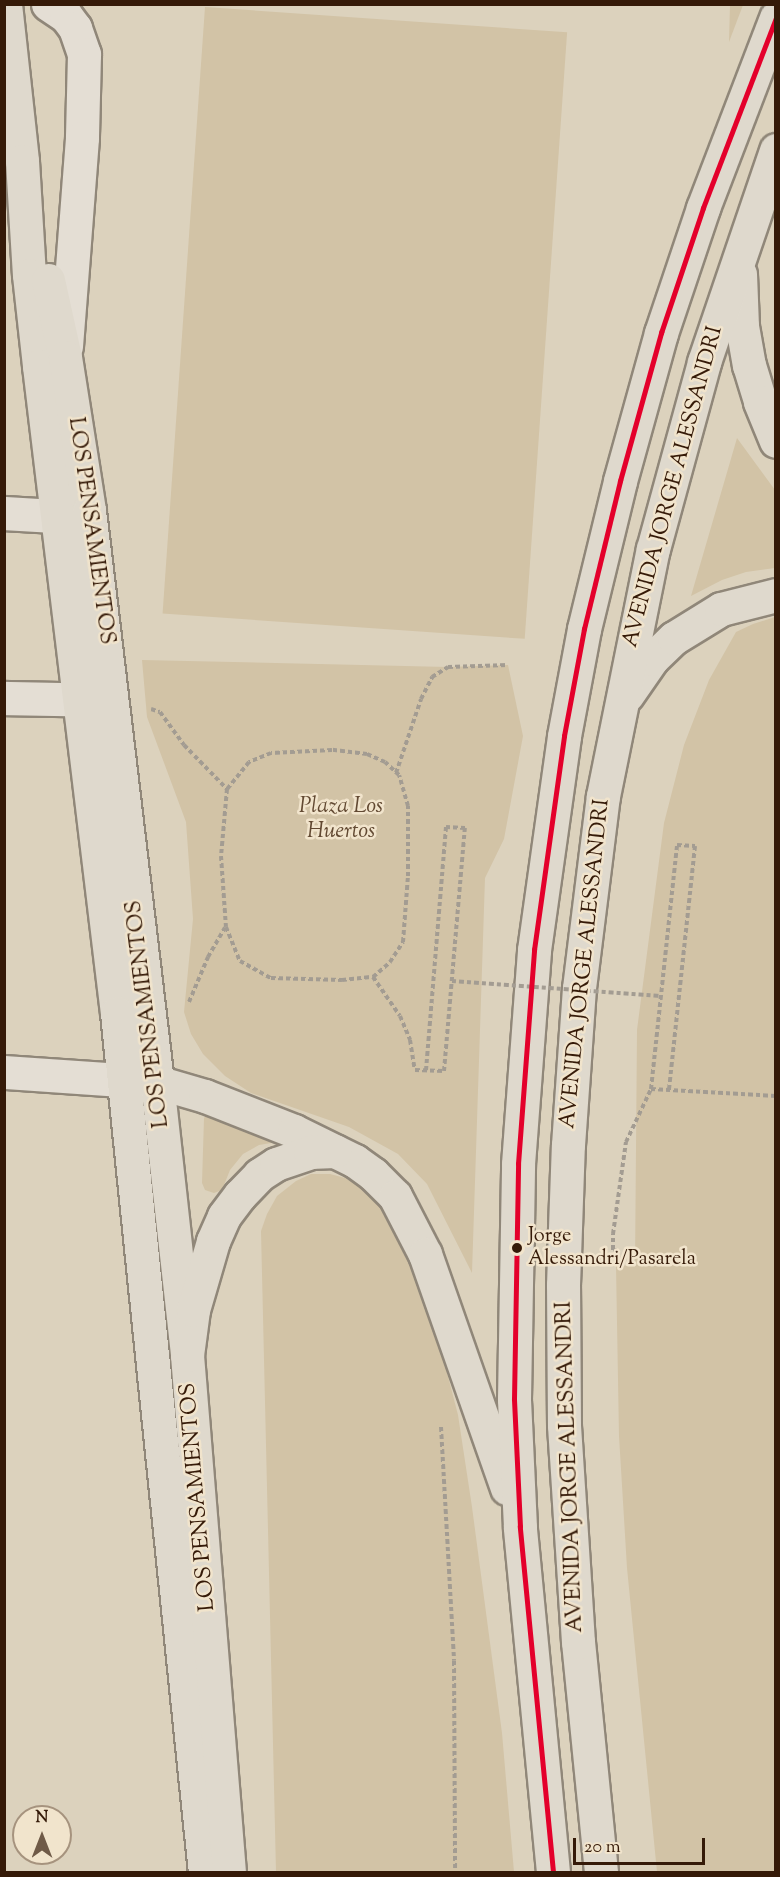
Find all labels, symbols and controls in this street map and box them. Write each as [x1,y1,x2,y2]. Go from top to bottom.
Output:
street label: AVENIDA JORGE ALESSANDRI [618,323,730,651]
street label: LOS PENSAMIENTOS [61,416,119,646]
park label: Plaza Los Huertos [299,794,383,846]
street label: AVENIDA JORGE ALESSANDRI [556,798,616,1130]
street label: LOS PENSAMIENTOS [122,899,176,1129]
place label: Jorge Alessandri/Pasarela [528,1224,696,1271]
marker: Jorge Alessandri/Pasarela [511,1242,523,1254]
street label: AVENIDA JORGE ALESSANDRI [552,1301,590,1633]
street label: LOS PENSAMIENTOS [176,1382,222,1612]
north arrow [12,1805,72,1865]
text: N [36,1807,48,1830]
scale bar [576,1826,708,1864]
text: 20 m [584,1835,621,1861]

